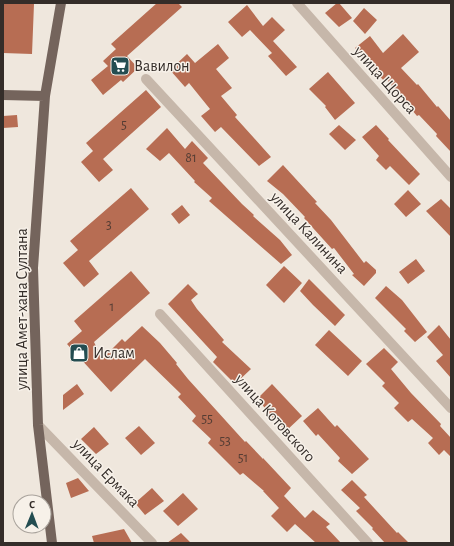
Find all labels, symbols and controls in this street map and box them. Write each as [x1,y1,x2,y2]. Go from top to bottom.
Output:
street label: улица Щорса [349,42,419,118]
supermarket icon: Вавилон [109,55,131,77]
place label: Вавилон [134,58,190,74]
house number: 5 [121,118,127,132]
house number: 81 [185,151,197,165]
street label: улица Калинина [266,188,351,278]
house number: 3 [106,218,112,232]
street label: улица Амет-хана Султана [14,228,31,391]
house number: 1 [110,300,114,314]
shop icon: Ислам [68,342,90,364]
place label: Ислам [93,345,135,361]
street label: улица Котовского [230,370,319,466]
house number: 55 [201,412,213,426]
house number: 53 [219,434,231,448]
street label: улица Ермака [68,435,142,511]
house number: 51 [238,451,248,465]
north arrow [12,494,52,534]
text: С [29,499,35,510]

